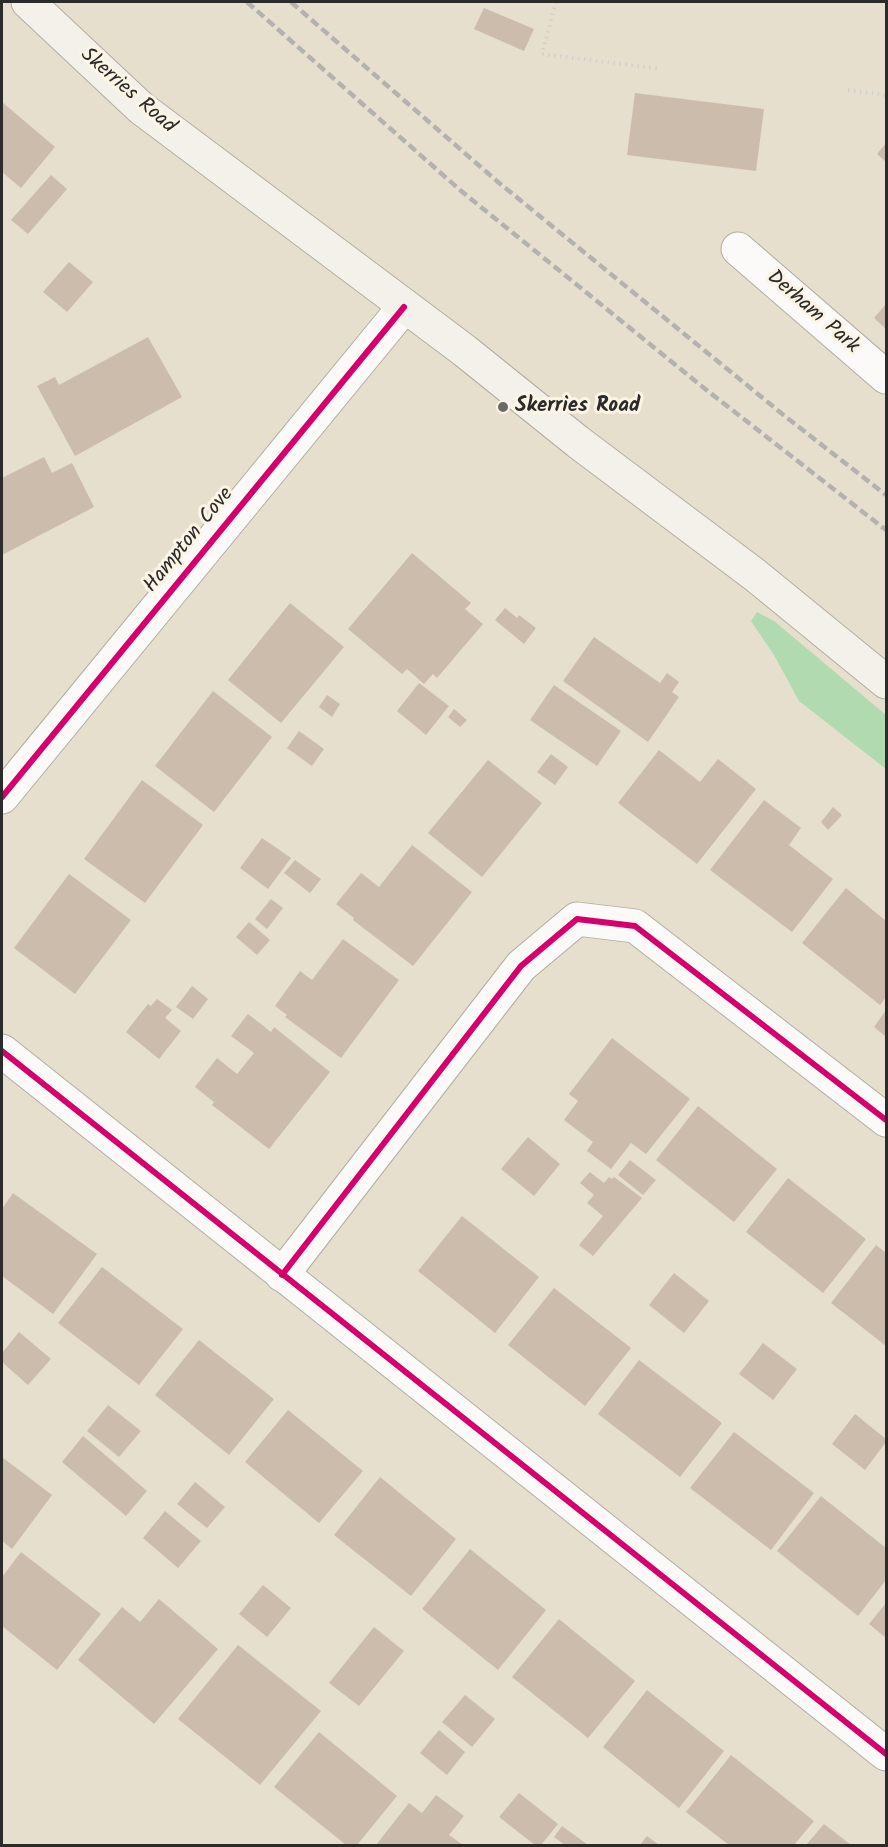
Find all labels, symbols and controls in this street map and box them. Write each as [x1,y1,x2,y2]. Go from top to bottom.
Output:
street label: Skerries Road [74,44,180,140]
street label: Derham Park [761,266,863,360]
place label: Skerries Road [515,394,640,420]
marker: Skerries Road [496,400,510,414]
street label: Hampton Cove [140,483,240,599]

